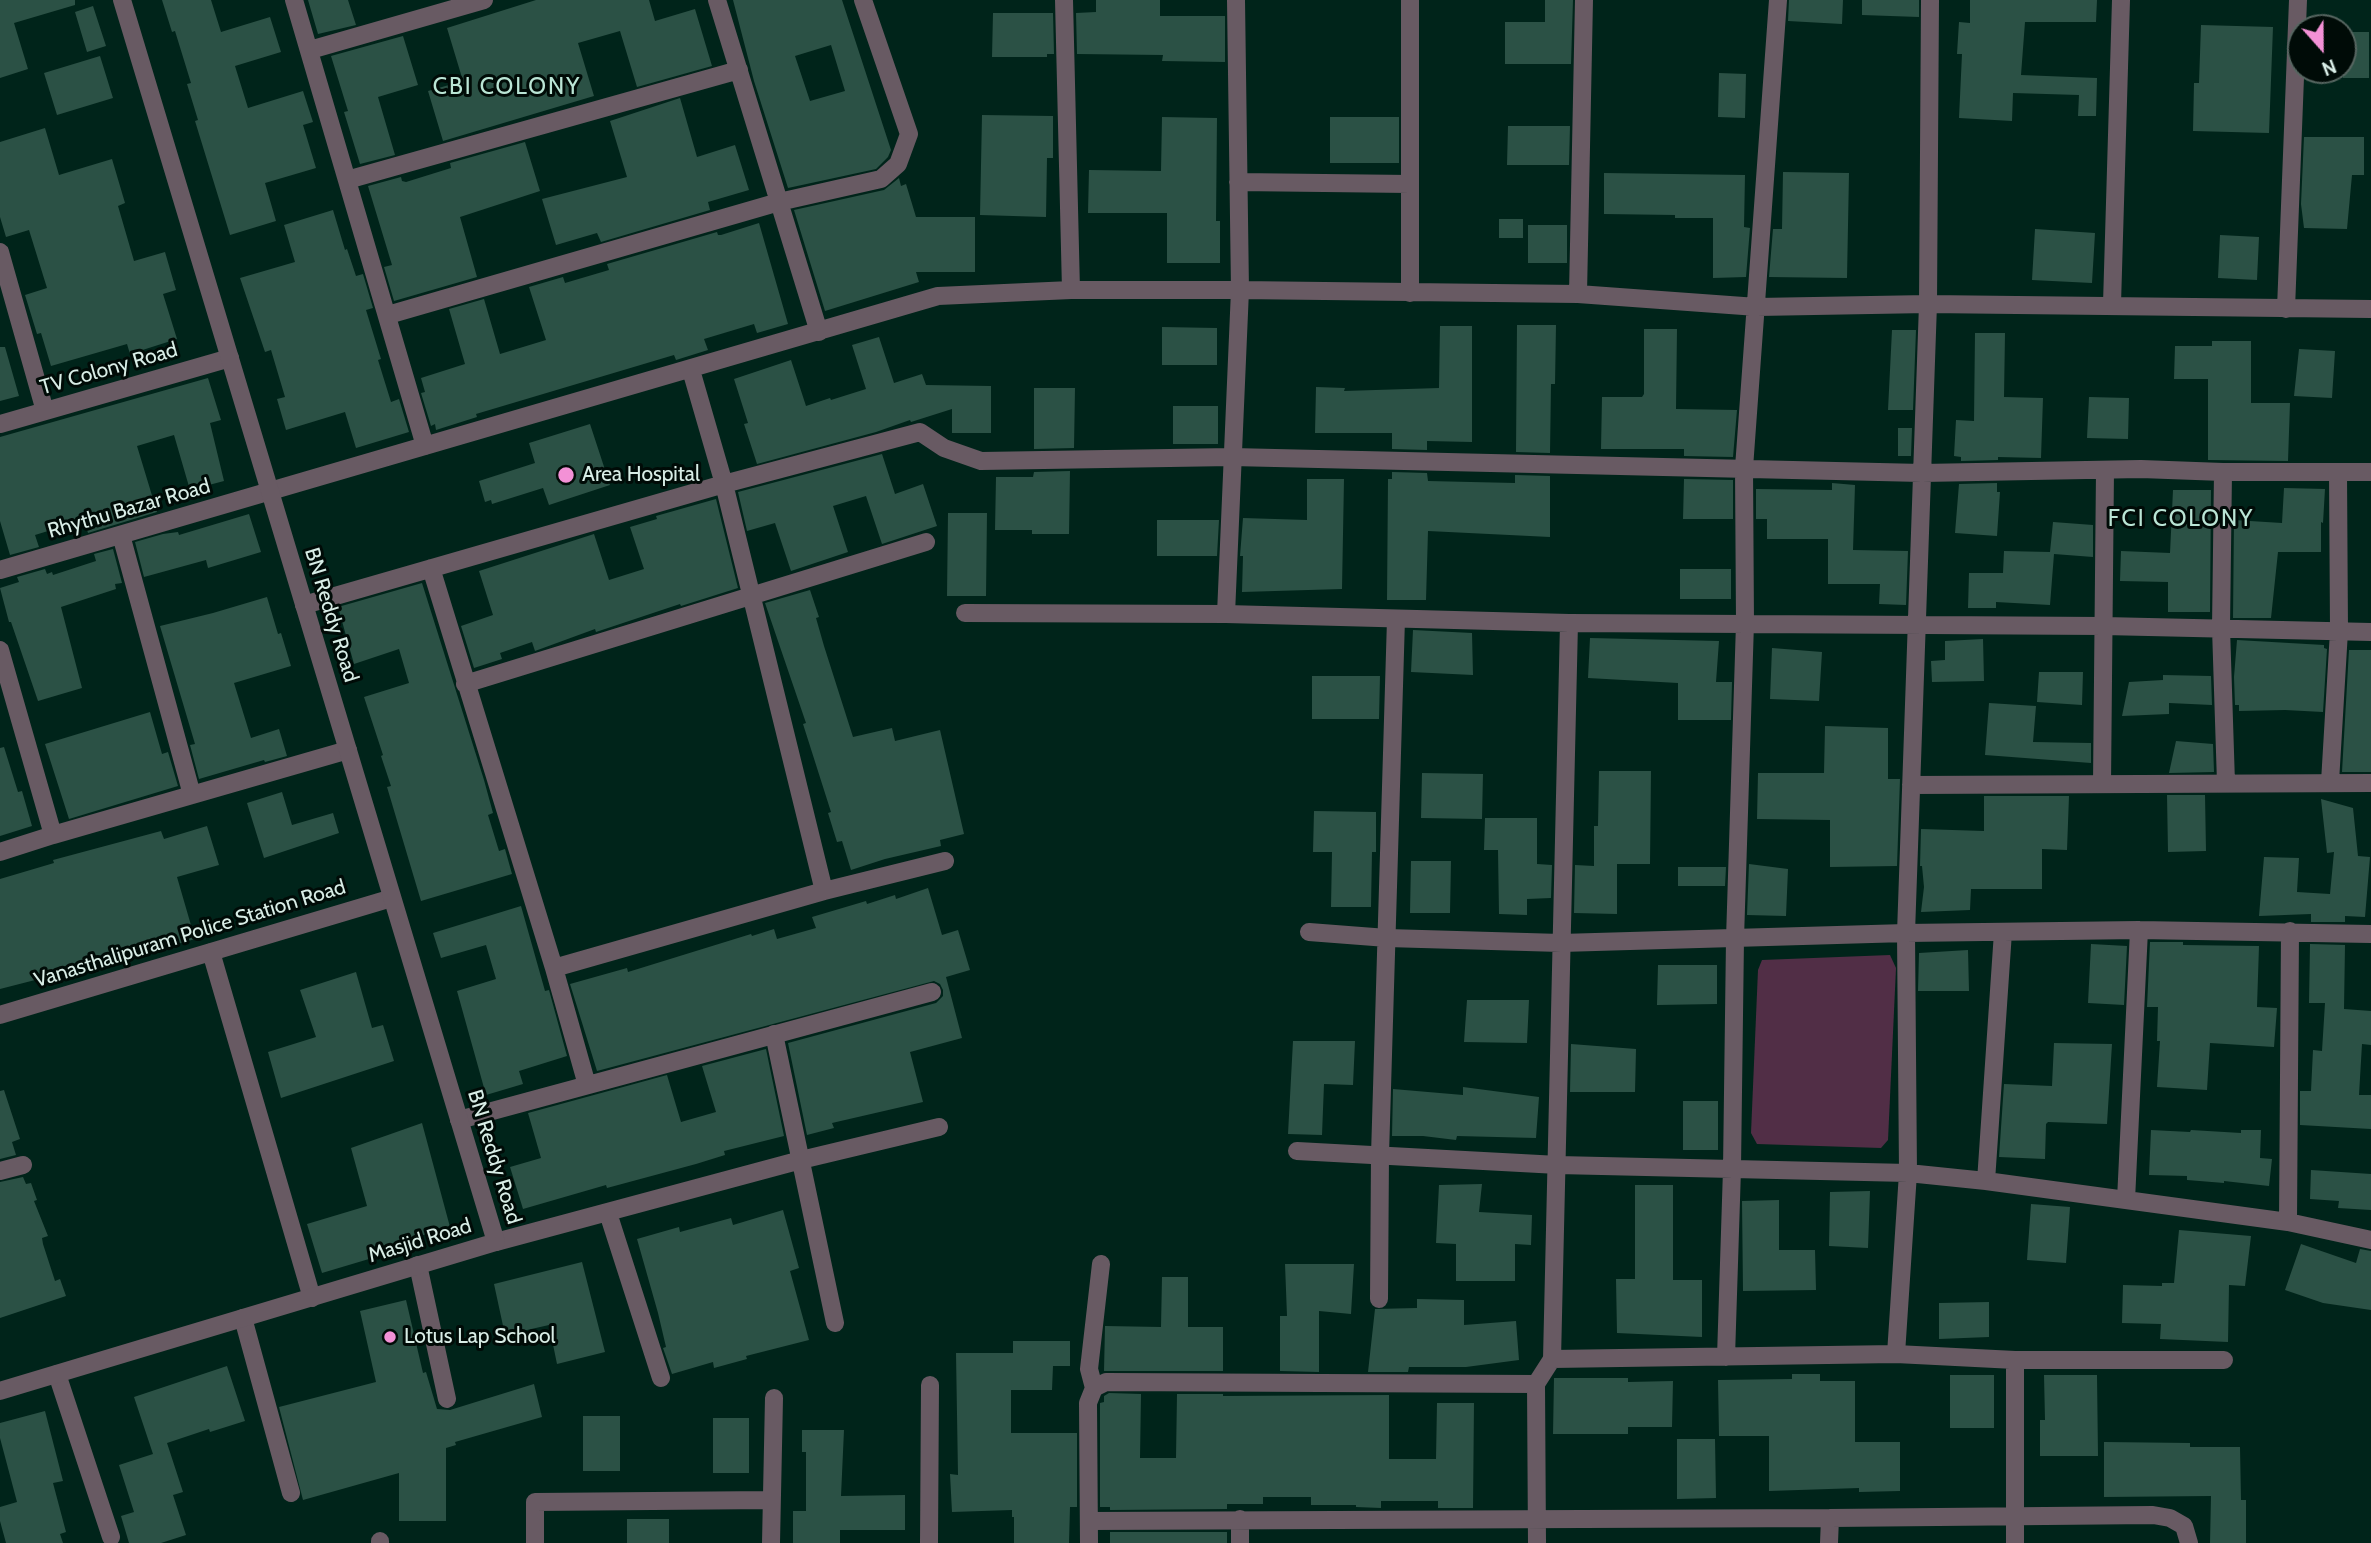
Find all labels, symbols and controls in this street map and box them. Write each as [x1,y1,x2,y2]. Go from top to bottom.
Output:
north arrow [2287,14,2357,84]
text: N [2319,54,2339,80]
district label: CBI COLONY [434,73,580,101]
street label: TV Colony Road [37,337,181,401]
place label: Area Hospital [582,462,700,488]
marker: Area Hospital [556,465,576,485]
street label: Rhythu Bazar Road [45,474,213,544]
district label: FCI COLONY [2109,505,2253,533]
street label: BN Reddy Road [299,545,363,685]
street label: Vanasthalipuram Police Station Road [31,875,349,993]
street label: BN Reddy Road [462,1087,526,1227]
street label: Masjid Road [365,1213,475,1269]
place label: Lotus Lap School [404,1324,555,1350]
marker: Lotus Lap School [382,1329,398,1345]

